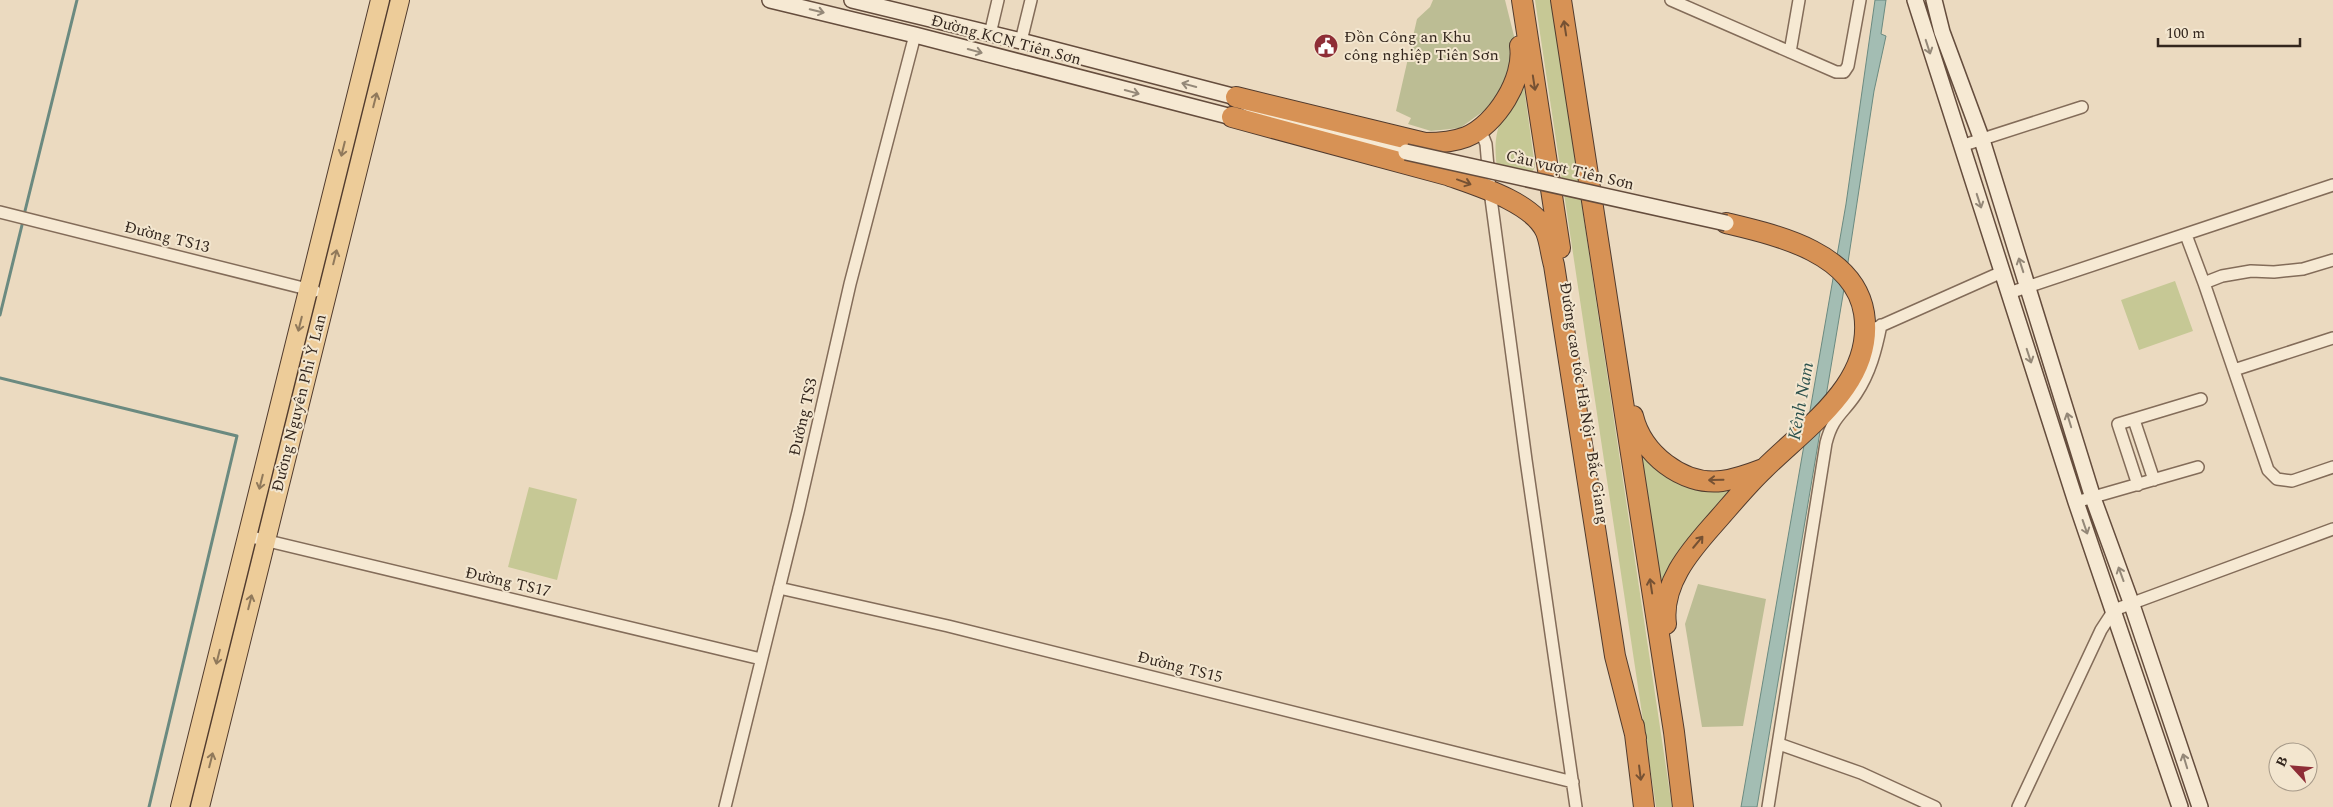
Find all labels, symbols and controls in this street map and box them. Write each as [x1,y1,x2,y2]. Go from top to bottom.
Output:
one-way arrow [809,7,825,16]
street label: Đường KCN Tiên Sơn [928,8,1084,72]
scale bar [2158,15,2300,47]
one-way arrow [1560,21,1570,37]
text: 100 m [2166,22,2205,45]
place label: Đồn Công an Khu công nghiệp Tiên Sơn [1344,25,1499,67]
public building icon: Đồn Công an Khu công nghiệp Tiên Sơn [1313,33,1339,59]
one-way arrow [1924,38,1933,54]
one-way arrow [966,47,982,56]
one-way arrow [1530,74,1540,90]
one-way arrow [1181,80,1197,89]
one-way arrow [1124,87,1140,97]
one-way arrow [371,92,380,108]
one-way arrow [338,141,347,157]
street label: Cầu vượt Tiên Sơn [1503,144,1637,196]
one-way arrow [1456,178,1472,187]
one-way arrow [1975,193,1984,208]
street label: Đường TS13 [122,215,212,259]
one-way arrow [331,250,341,266]
one-way arrow [2016,257,2025,273]
street label: Đường cao tốc Hà Nội - Bắc Giang [1553,280,1615,526]
street label: Đường Nguyên Phi Ỷ Lan [265,312,333,494]
one-way arrow [295,316,304,332]
one-way arrow [2025,347,2035,363]
water label: Kênh Nam [1781,360,1821,442]
street label: Đường TS3 [782,376,824,458]
one-way arrow [2064,412,2074,428]
one-way arrow [256,473,265,489]
one-way arrow [1708,476,1724,485]
one-way arrow [2081,519,2090,534]
one-way arrow [1693,536,1704,549]
street label: Đường TS17 [463,560,553,604]
one-way arrow [2116,567,2125,582]
one-way arrow [1646,578,1656,594]
one-way arrow [246,594,255,610]
street label: Đường TS15 [1135,645,1225,689]
one-way arrow [212,648,222,664]
north arrow [2268,742,2318,792]
one-way arrow [207,752,217,768]
text: B [2270,752,2293,771]
one-way arrow [2179,753,2189,769]
one-way arrow [1635,764,1645,780]

